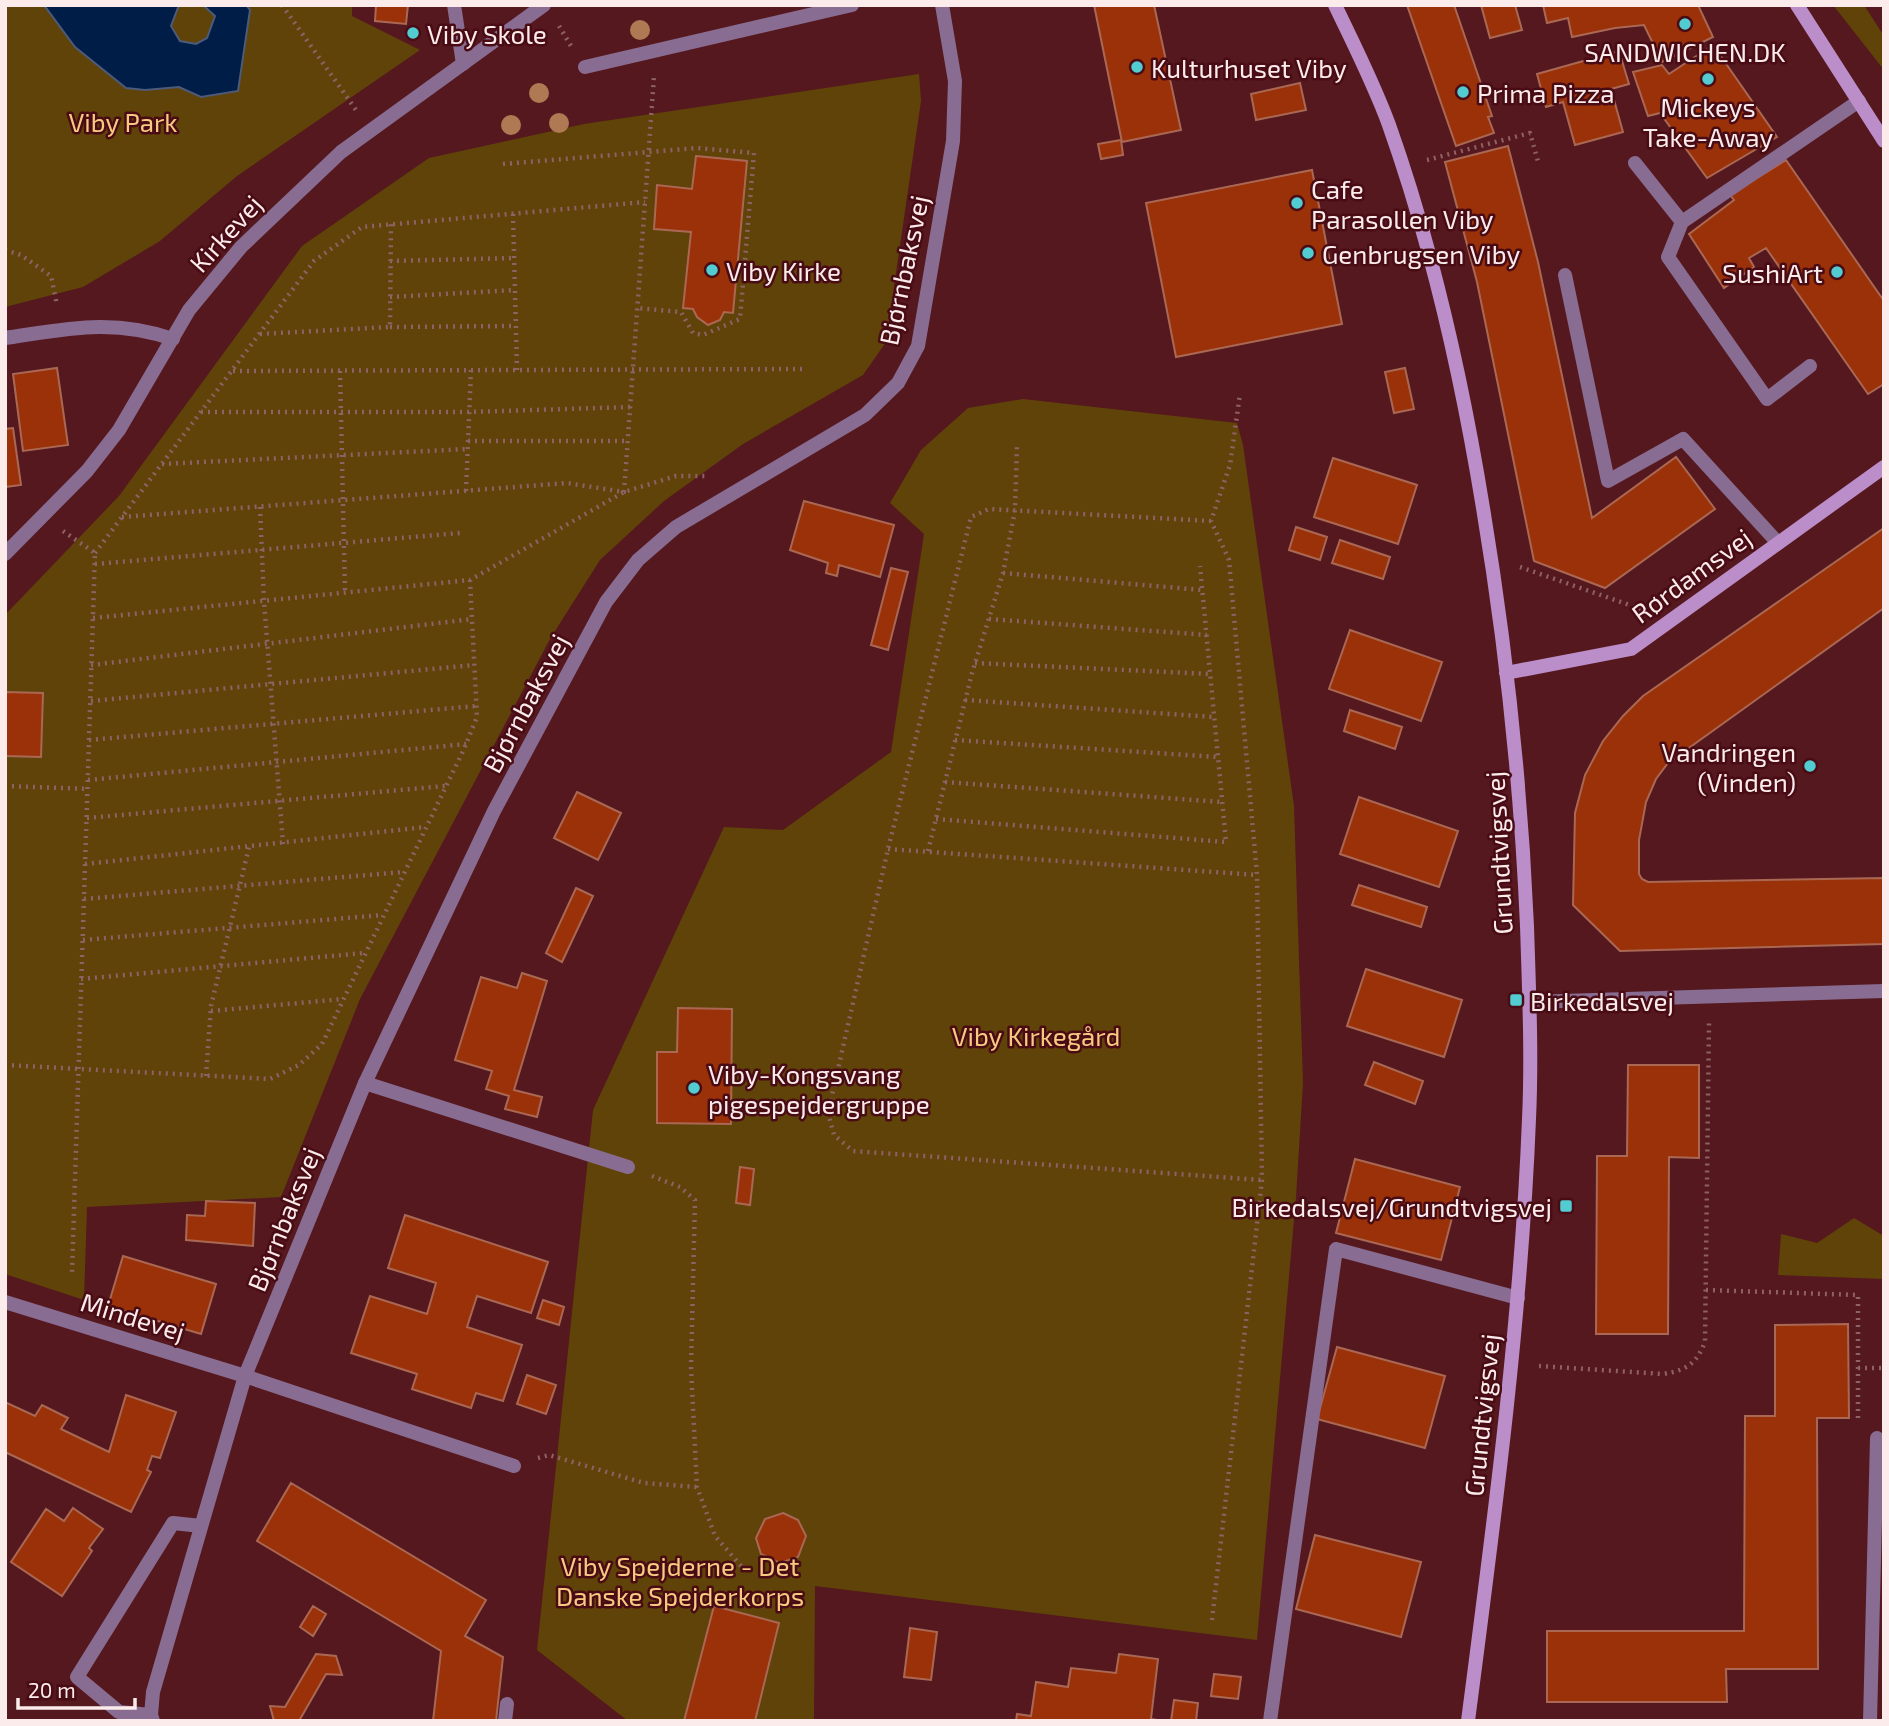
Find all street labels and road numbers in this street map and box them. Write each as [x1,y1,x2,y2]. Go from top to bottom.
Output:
street label: Kirkevej [182,188,268,278]
street label: Bjørnbaksvej [872,192,934,348]
street label: Rørdamsvej [1625,521,1757,629]
street label: Bjørnbaksvej [476,628,574,778]
street label: Grundtvigsvej [1478,771,1518,935]
street label: Bjørnbaksvej [240,1143,326,1295]
street label: Mindevej [77,1286,189,1346]
street label: Grundtvigsvej [1457,1332,1505,1498]

